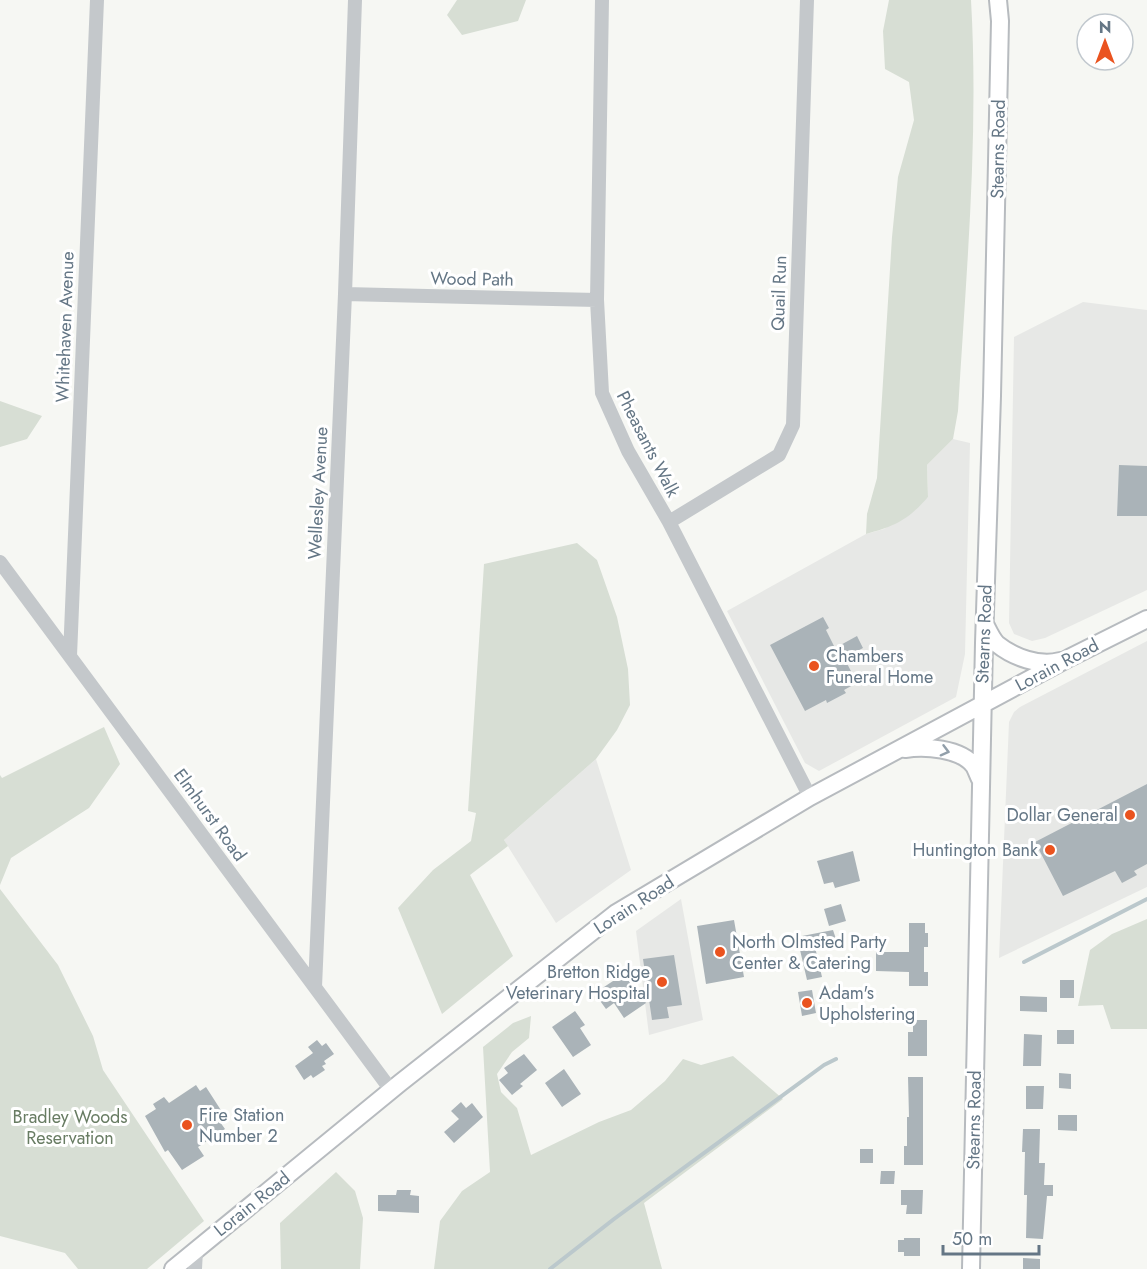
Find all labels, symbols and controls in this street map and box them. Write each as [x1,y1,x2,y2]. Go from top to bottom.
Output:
north arrow [1075,12,1135,72]
text: N [1099,16,1111,39]
street label: Stearns Road [984,99,1012,199]
street label: Whitehaven Avenue [49,251,81,403]
street label: Quail Run [765,255,793,331]
street label: Wood Path [430,265,514,293]
street label: Pheasants Walk [610,386,686,502]
street label: Wellesley Avenue [302,426,334,560]
street label: Stearns Road [969,584,999,684]
street label: Lorain Road [1011,632,1103,698]
place label: Chambers Funeral Home [826,643,933,690]
marker: Chambers Funeral Home [807,659,821,673]
one-way arrow [940,744,950,757]
street label: Elmhurst Road [167,763,253,867]
place label: Dollar General [1007,802,1118,828]
marker: Dollar General [1123,808,1137,822]
place label: Huntington Bank [912,837,1038,863]
marker: Huntington Bank [1043,843,1057,857]
street label: Lorain Road [589,869,679,941]
place label: North Olmsted Party Center & Catering [732,929,887,976]
marker: North Olmsted Party Center & Catering [713,945,727,959]
place label: Bretton Ridge Veterinary Hospital [506,959,650,1006]
marker: Bretton Ridge Veterinary Hospital [655,975,669,989]
place label: Adam's Upholstering [819,980,915,1027]
marker: Adam's Upholstering [800,996,814,1010]
street label: Stearns Road [960,1070,988,1170]
place label: Fire Station Number 2 [199,1102,284,1149]
park label: Bradley Woods Reservation [12,1104,128,1151]
marker: Fire Station Number 2 [180,1118,194,1132]
street label: Lorain Road [208,1165,296,1243]
scale bar [943,1218,1039,1256]
text: 50 m [952,1226,992,1252]

